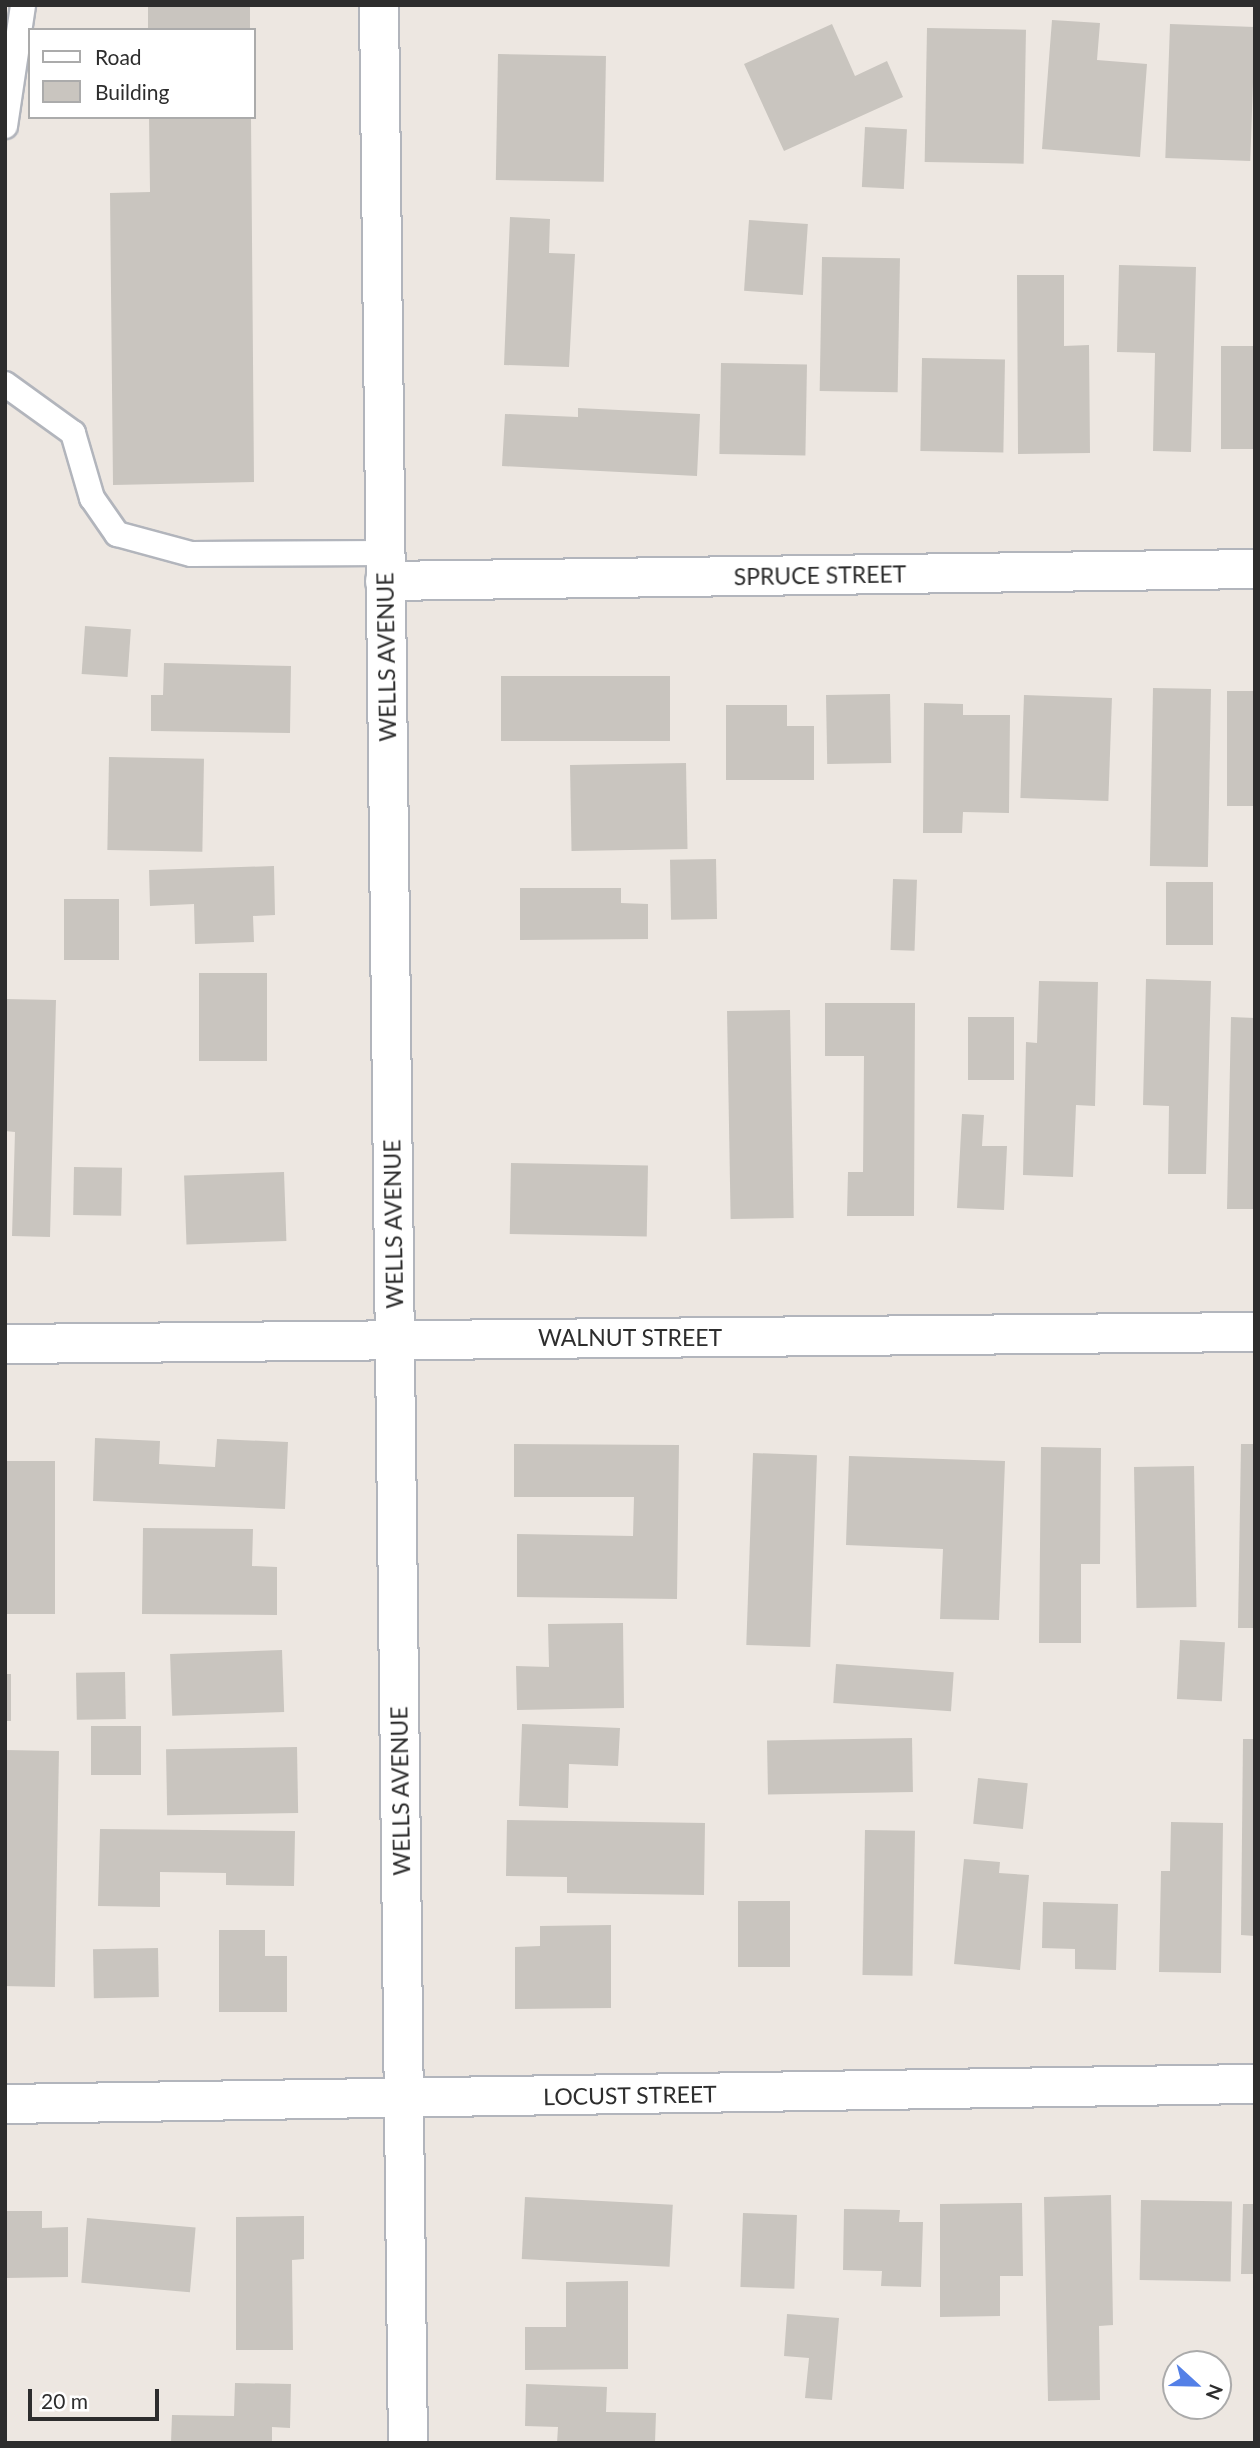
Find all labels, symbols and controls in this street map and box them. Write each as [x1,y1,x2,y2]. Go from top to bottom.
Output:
legend [28,28,256,119]
text: Road [95,44,142,69]
text: Building [95,79,170,104]
street label: SPRUCE STREET [733,560,907,590]
street label: WELLS AVENUE [371,572,401,742]
street label: WELLS AVENUE [378,1139,408,1309]
street label: WALNUT STREET [538,1323,722,1351]
street label: WELLS AVENUE [385,1706,415,1876]
street label: LOCUST STREET [543,2080,717,2110]
north arrow [1162,2350,1232,2420]
scale bar [32,2374,163,2418]
text: N [1202,2381,1228,2403]
text: 20 m [41,2388,88,2413]

